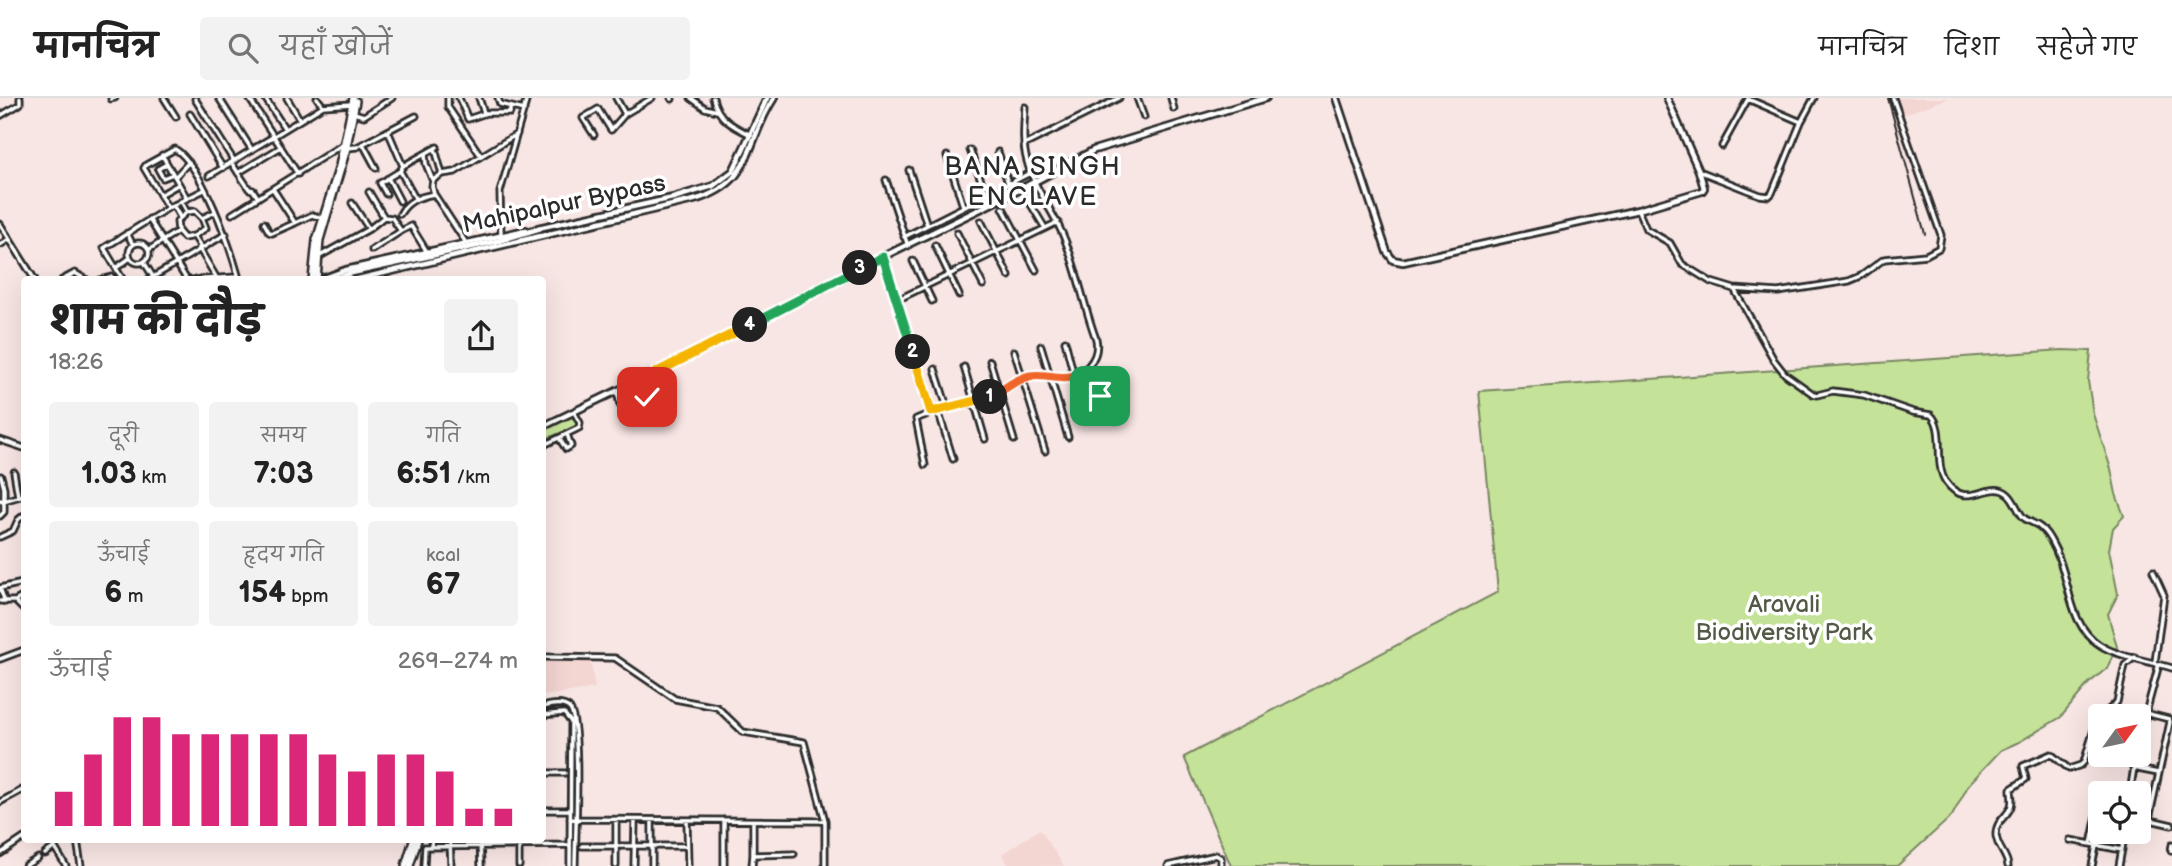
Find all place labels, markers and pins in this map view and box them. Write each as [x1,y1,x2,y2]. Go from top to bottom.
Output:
pin: 3 [842,250,878,286]
pin: 4 [732,308,768,342]
pin: 2 [895,334,930,370]
pin [1070,366,1130,426]
pin [617,367,677,427]
pin: 1 [972,380,1007,414]

